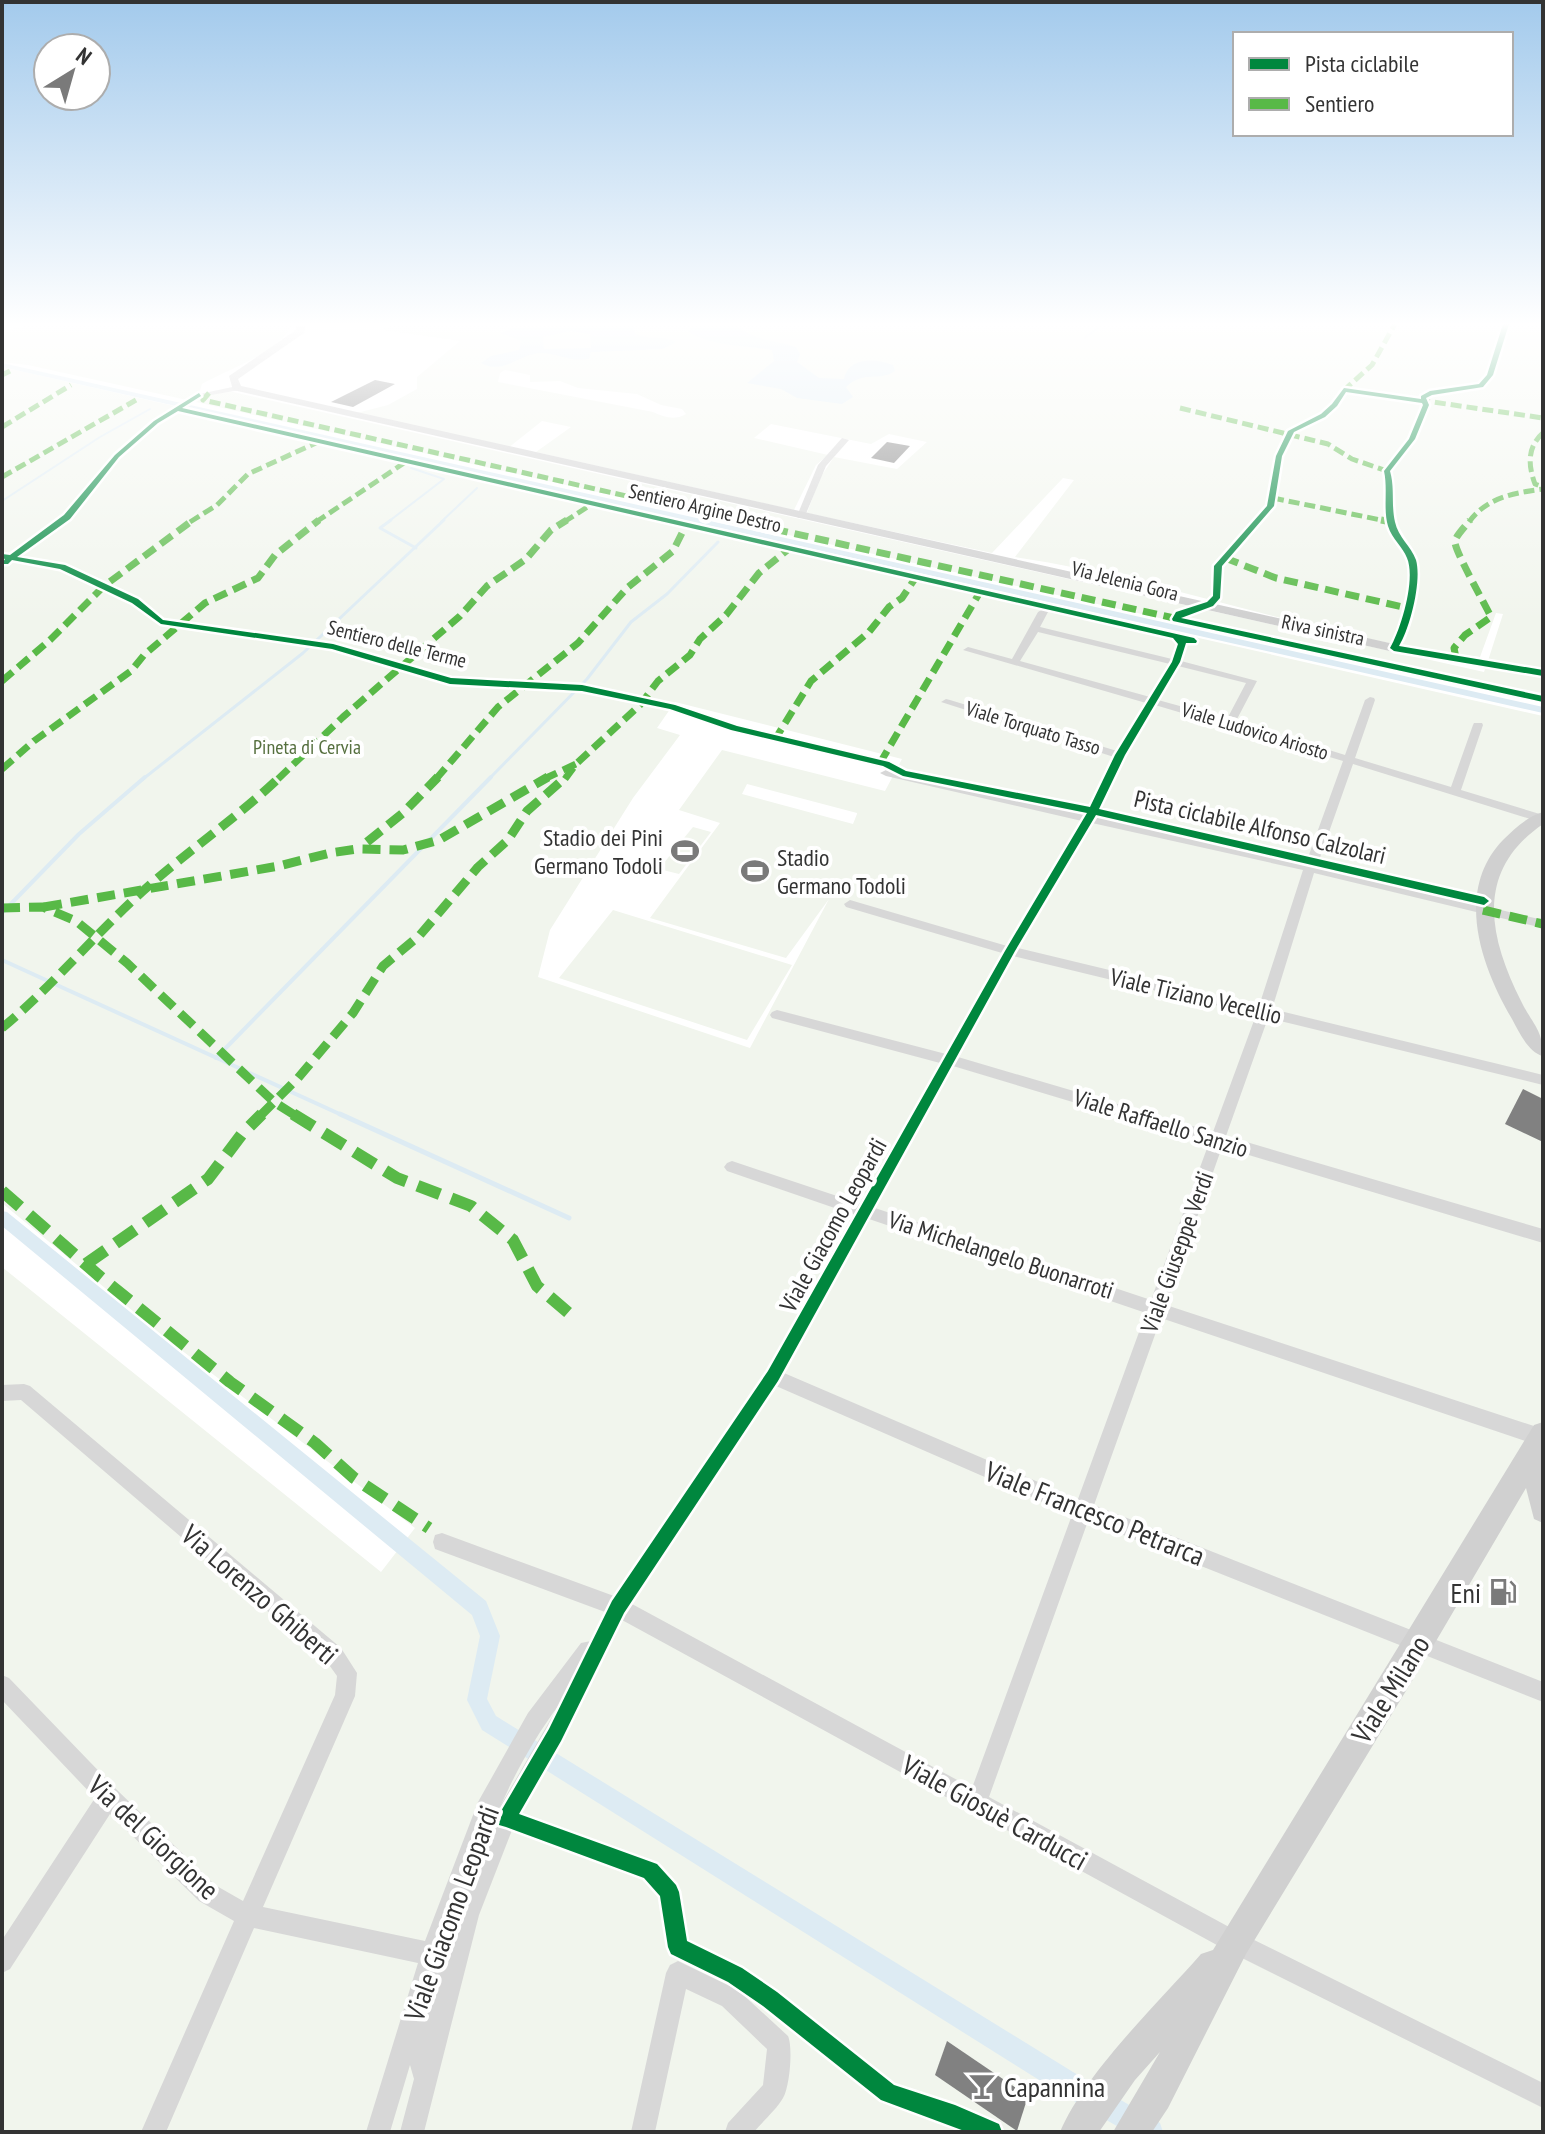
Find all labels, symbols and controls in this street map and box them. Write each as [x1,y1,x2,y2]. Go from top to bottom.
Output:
north arrow [32,32,112,112]
legend [1233,32,1513,136]
text: N [71,41,97,71]
text: Pista ciclabile [1305,48,1419,79]
text: Sentiero [1305,88,1374,119]
street label: Sentiero Argine Destro [626,478,784,538]
street label: Via Jelenia Gora [1068,555,1181,607]
street label: Riva sinistra [1279,609,1367,651]
street label: Sentiero delle Terme [325,614,469,674]
street label: Viale Torquato Tasso [961,695,1104,761]
street label: Viale Ludovico Ariosto [1177,696,1332,766]
park label: Pineta di Cervia [253,734,361,760]
street label: Pista ciclabile Alfonso Calzolari [1131,783,1389,871]
place label: Stadio dei Pini Germano Todoli [534,822,663,881]
sports icon: Stadio dei Pini Germano Todoli [670,836,700,866]
place label: Stadio Germano Todoli [777,842,906,901]
sports icon: Stadio Germano Todoli [740,856,770,886]
street label: Viale Tiziano Vecellio [1106,961,1285,1031]
street label: Viale Raffaello Sanzio [1069,1081,1252,1164]
street label: Viale Giacomo Leopardi [772,1133,894,1318]
street label: Viale Giuseppe Verdi [1133,1167,1221,1338]
street label: Via Michelangelo Buonarroti [883,1204,1118,1306]
street label: Viale Francesco Petrarca [979,1452,1210,1574]
street label: Via Lorenzo Ghiberti [173,1515,346,1672]
place label: Eni [1451,1574,1481,1611]
fuel station icon: Eni [1488,1577,1518,1607]
street label: Viale Milano [1342,1628,1438,1751]
street label: Viale Giosuè Carducci [895,1745,1094,1878]
street label: Via del Giorgione [80,1766,227,1907]
street label: Viale Giacomo Leopardi [395,1800,507,2027]
place label: Capannina [1004,2068,1105,2105]
bar icon: Capannina [967,2071,997,2101]

